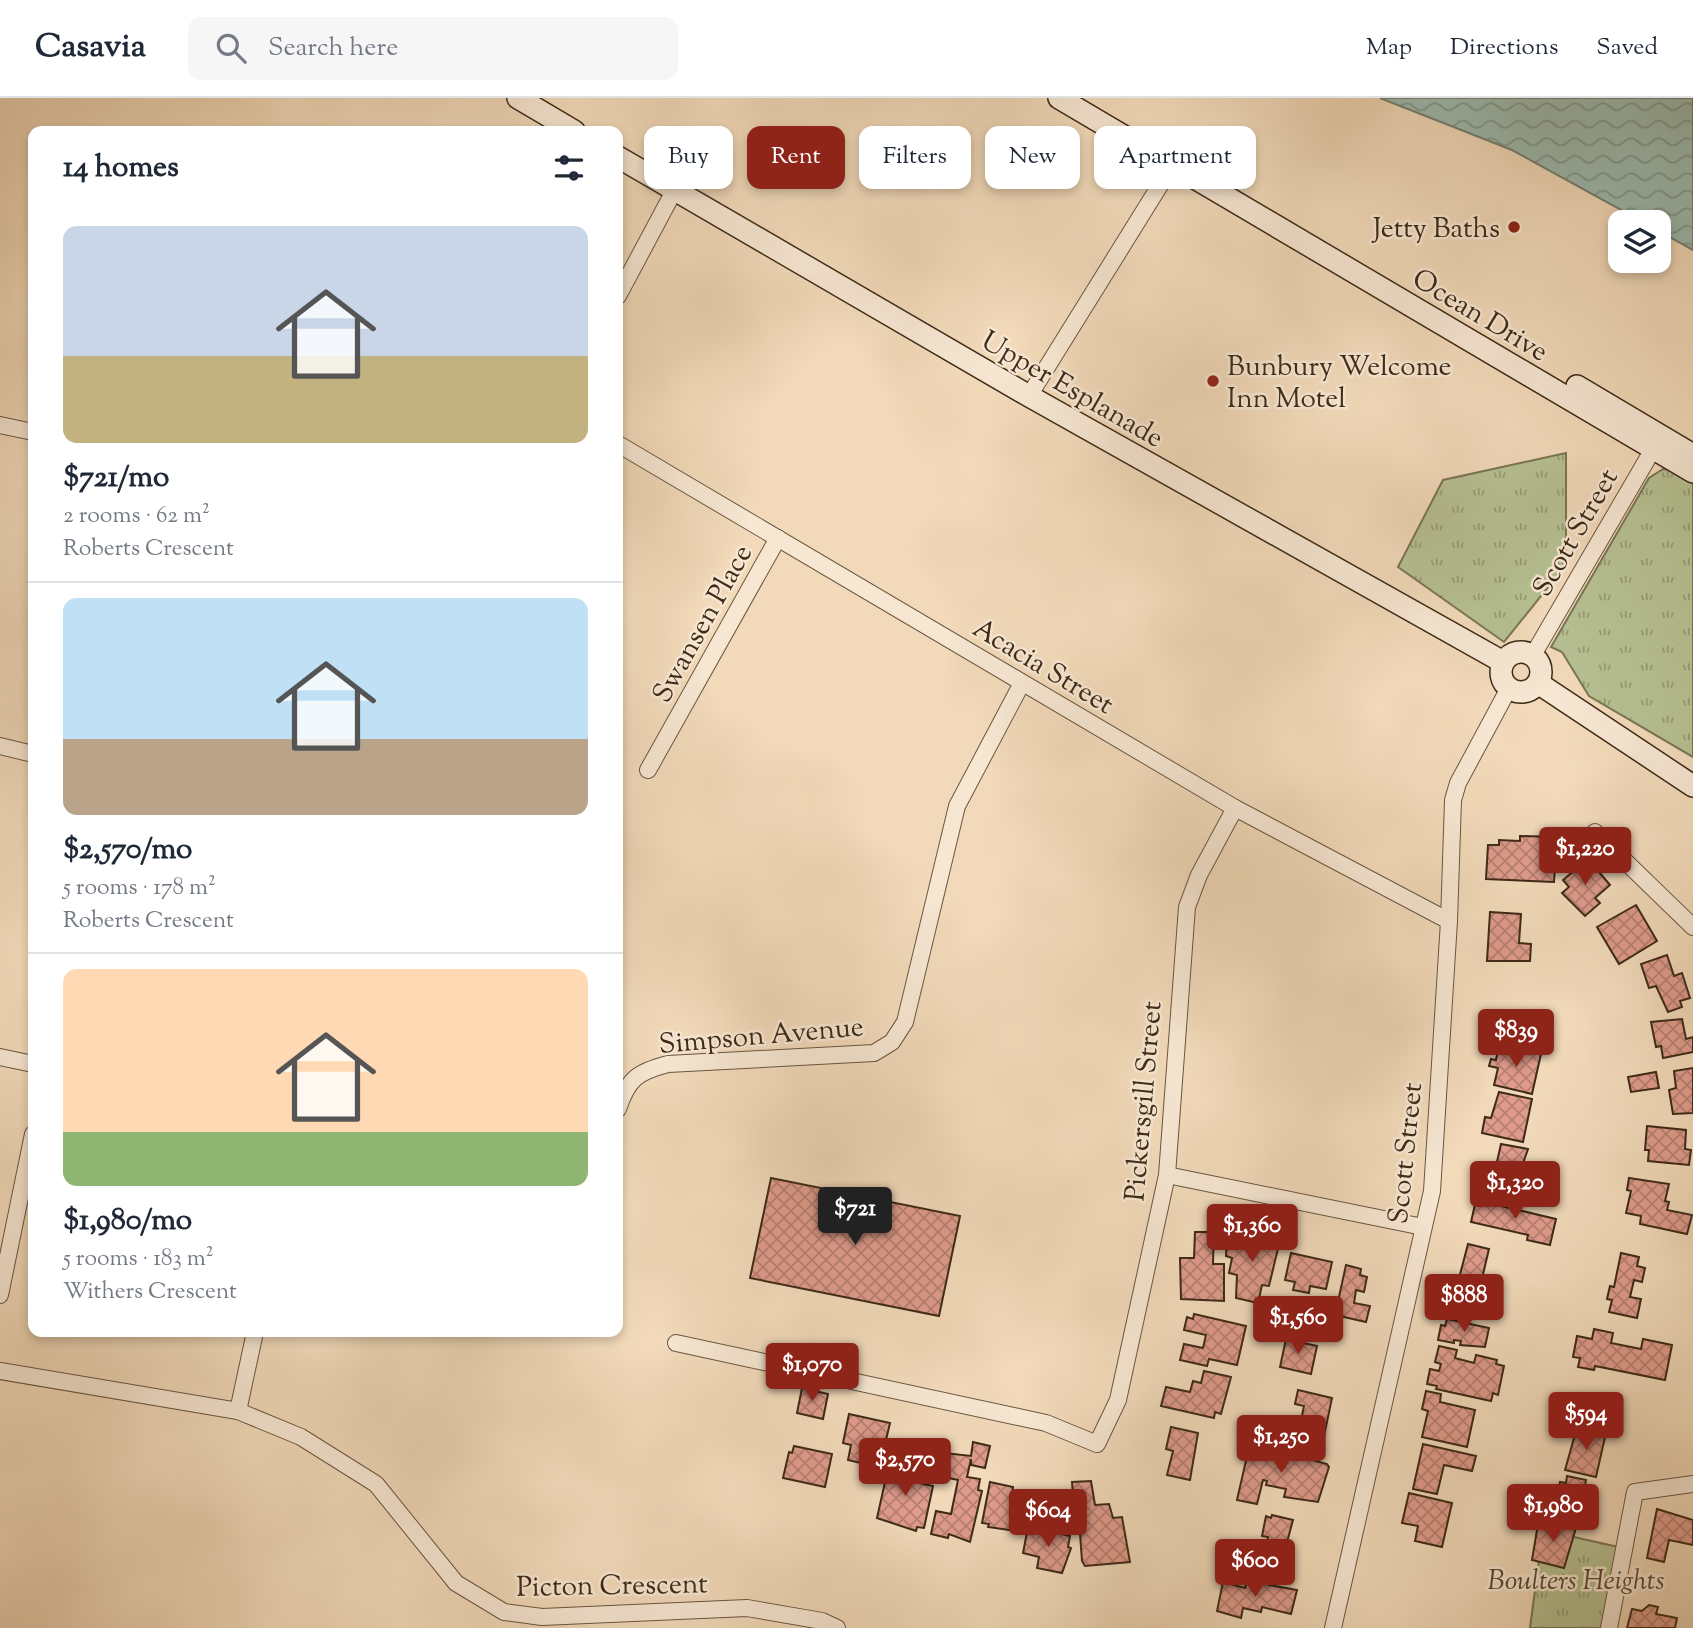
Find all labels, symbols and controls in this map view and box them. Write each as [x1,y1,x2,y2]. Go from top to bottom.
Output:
search box [188,17,678,80]
text: Casavia [35,24,146,72]
icon: search [212,29,250,67]
text: Search here [268,30,398,67]
text: Map [1366,31,1412,65]
text: Directions [1450,31,1558,65]
text: Saved [1596,31,1658,65]
chip: Buy [644,126,733,189]
chip: Rent [747,126,845,189]
chip: Filters [859,126,971,189]
chip: New [985,126,1080,189]
chip: Apartment [1094,126,1256,189]
text: 14 homes [63,147,179,190]
icon: filters [550,149,588,187]
place label: Jetty Baths [1371,210,1500,250]
map controls [1608,210,1671,273]
button: layers [1608,210,1671,273]
marker: Jetty Baths [1506,219,1522,235]
street label: Ocean Drive [1404,260,1555,373]
icon: home [263,271,389,397]
street label: Upper Esplanade [973,322,1170,459]
place label: Bunbury Welcome Inn Motel [1227,348,1452,420]
marker: Bunbury Welcome Inn Motel [1205,373,1221,389]
text: $721/mo [63,457,169,500]
street label: Scott Street [1524,462,1630,605]
text: 2 rooms · 62 m² [63,500,210,533]
text: Roberts Crescent [63,533,234,566]
street label: Swansen Place [644,538,764,711]
street label: Acacia Street [964,610,1121,726]
icon: home [263,643,389,769]
pin: $1,220 [1528,828,1642,887]
text: $2,570/mo [63,829,192,872]
text: $1,220 [1555,833,1615,866]
text: 5 rooms · 178 m² [63,872,216,905]
text: Roberts Crescent [63,905,234,938]
street label: Pickersgill Street [1116,999,1174,1203]
street label: Simpson Avenue [657,1008,865,1066]
pin: $839 [1475,1010,1557,1069]
icon: home [263,1014,389,1140]
text: $839 [1494,1015,1538,1048]
street label: Scott Street [1380,1080,1434,1226]
pin: $1,320 [1458,1162,1572,1221]
text: $1,320 [1486,1167,1544,1200]
pin: $721 [814,1188,896,1247]
text: $721 [834,1193,876,1226]
text: $1,980/mo [63,1200,192,1243]
pin: $1,360 [1195,1204,1309,1264]
text: $1,360 [1223,1210,1281,1243]
text: 5 rooms · 183 m² [63,1243,214,1276]
pin: $888 [1423,1274,1505,1334]
text: Withers Crescent [63,1276,237,1309]
text: $888 [1441,1280,1487,1313]
pin: $1,560 [1241,1296,1355,1356]
text: $1,560 [1269,1302,1327,1335]
pin: $1,070 [755,1344,869,1403]
text: $1,070 [782,1349,842,1382]
pin: $594 [1545,1392,1627,1452]
text: $594 [1565,1398,1607,1431]
pin: $1,250 [1224,1416,1338,1475]
text: $1,250 [1253,1421,1309,1454]
pin: $2,570 [848,1438,962,1498]
text: $2,570 [875,1444,935,1477]
pin: $1,980 [1496,1484,1610,1544]
pin: $604 [1007,1490,1089,1549]
text: $1,980 [1523,1490,1583,1523]
text: $604 [1025,1495,1071,1528]
pin: $600 [1214,1540,1296,1599]
text: $600 [1231,1545,1279,1578]
park label: Boulters Heights [1488,1562,1665,1602]
street label: Picton Crescent [516,1565,709,1609]

